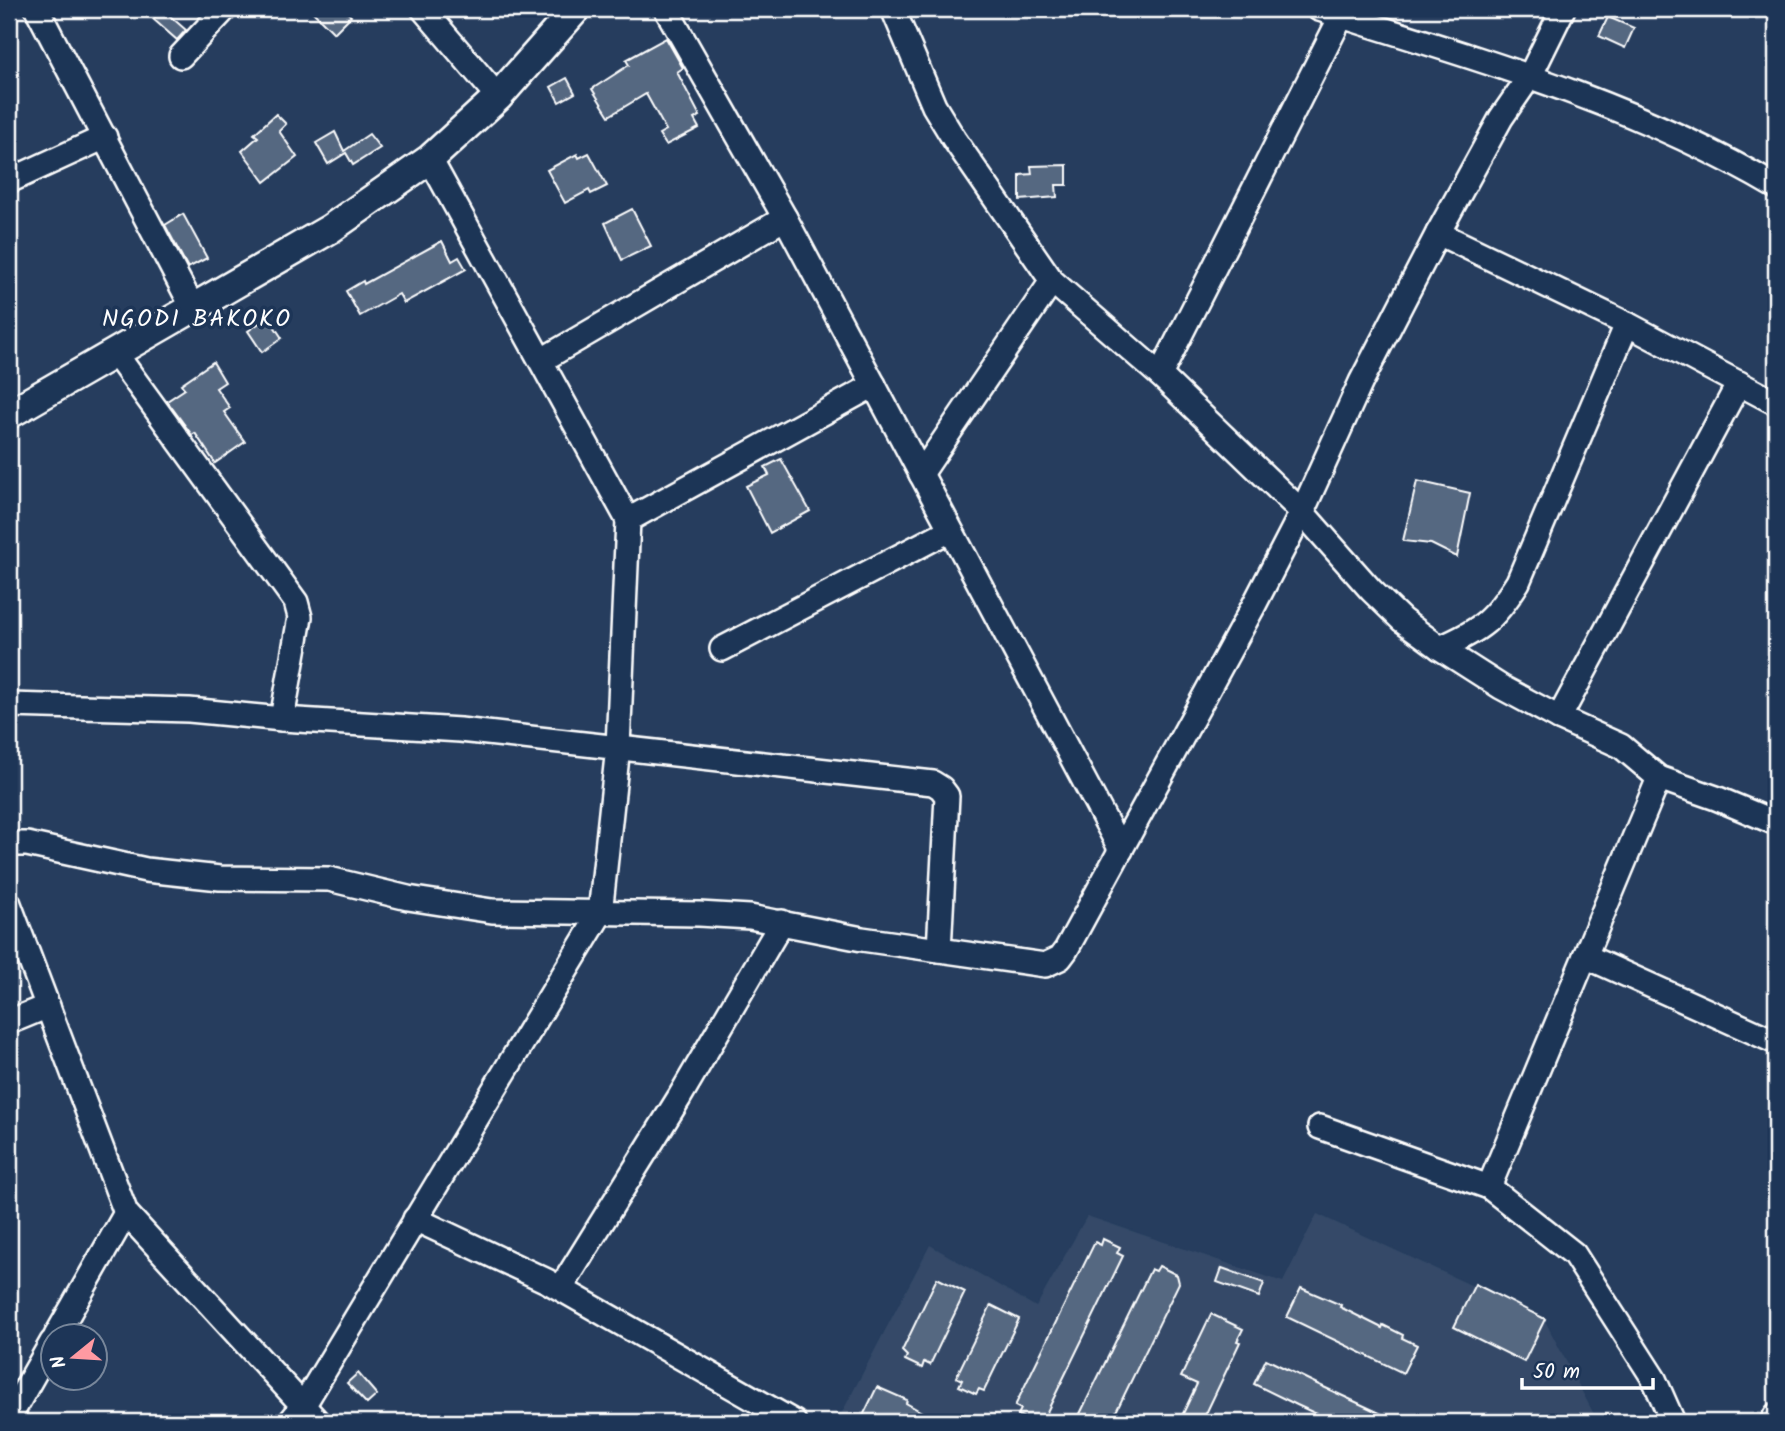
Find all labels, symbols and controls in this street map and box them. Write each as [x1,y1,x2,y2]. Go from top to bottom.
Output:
district label: NGODI BAKOKO [102,300,292,339]
north arrow [38,1322,108,1392]
scale bar [1522,1347,1654,1391]
text: N [44,1351,76,1372]
text: 50 m [1533,1356,1580,1389]

